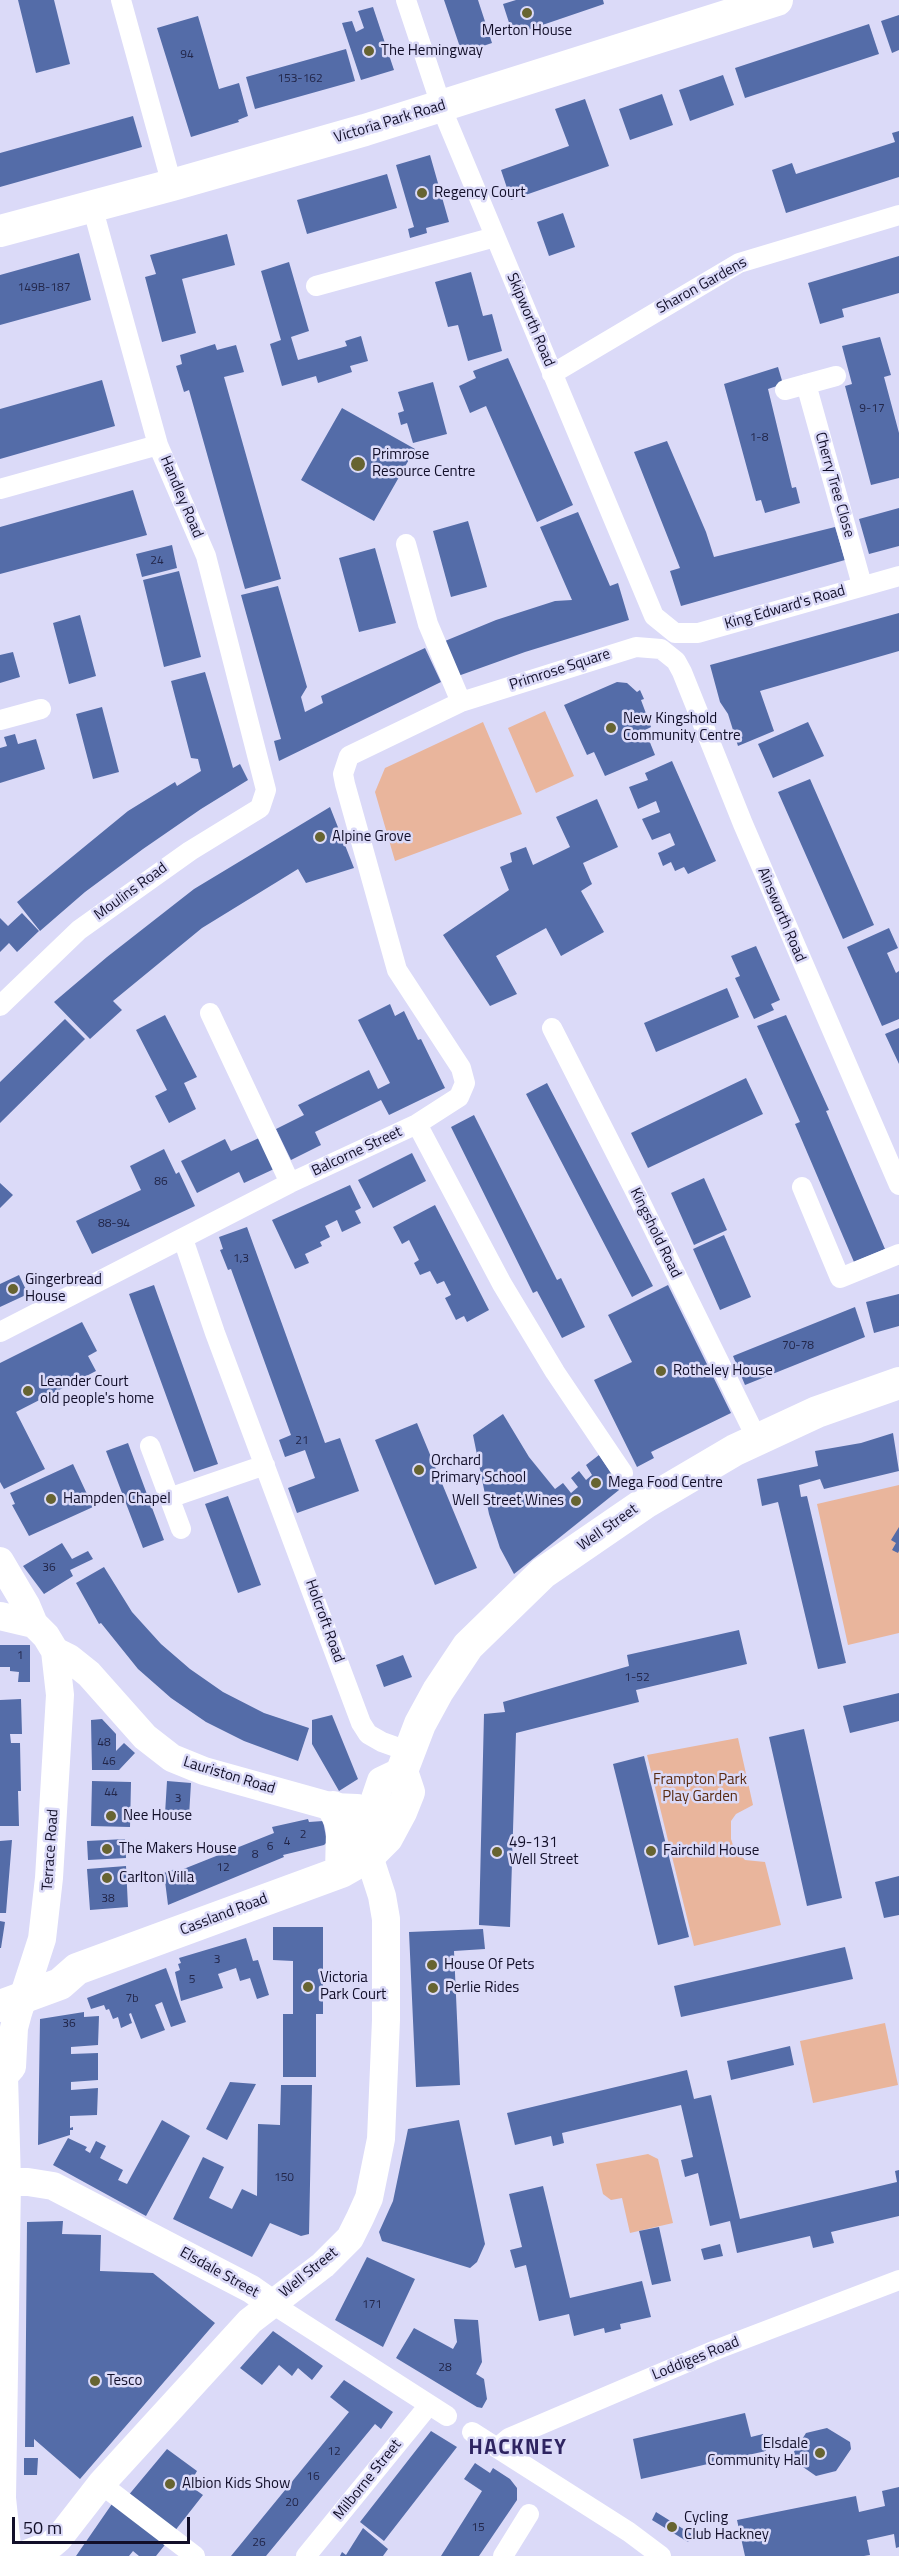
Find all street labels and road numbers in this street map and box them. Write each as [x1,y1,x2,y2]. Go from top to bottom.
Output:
street label: Victoria Park Road [332,97,448,147]
street label: Sharon Gardens [654,254,750,318]
street label: Skipworth Road [502,270,558,370]
street label: Cherry Tree Close [810,430,858,540]
street label: Handley Road [156,453,206,541]
street label: King Edward's Road [723,582,847,634]
street label: Primrose Square [507,645,613,695]
street label: Moulins Road [91,859,171,925]
street label: Ainsworth Road [753,865,809,965]
street label: Balcorne Street [309,1123,405,1181]
street label: Kingshold Road [625,1185,685,1281]
street label: Well Street [574,1501,642,1555]
street label: Holcroft Road [301,1577,347,1665]
street label: Lauriston Road [181,1753,277,1799]
street label: Terrace Road [39,1809,63,1891]
street label: Cassland Road [178,1890,270,1940]
street label: Elsdale Street [177,2244,261,2302]
street label: Well Street [276,2244,342,2302]
street label: Loddiges Road [650,2333,742,2385]
street label: Milborne Street [330,2436,406,2524]

